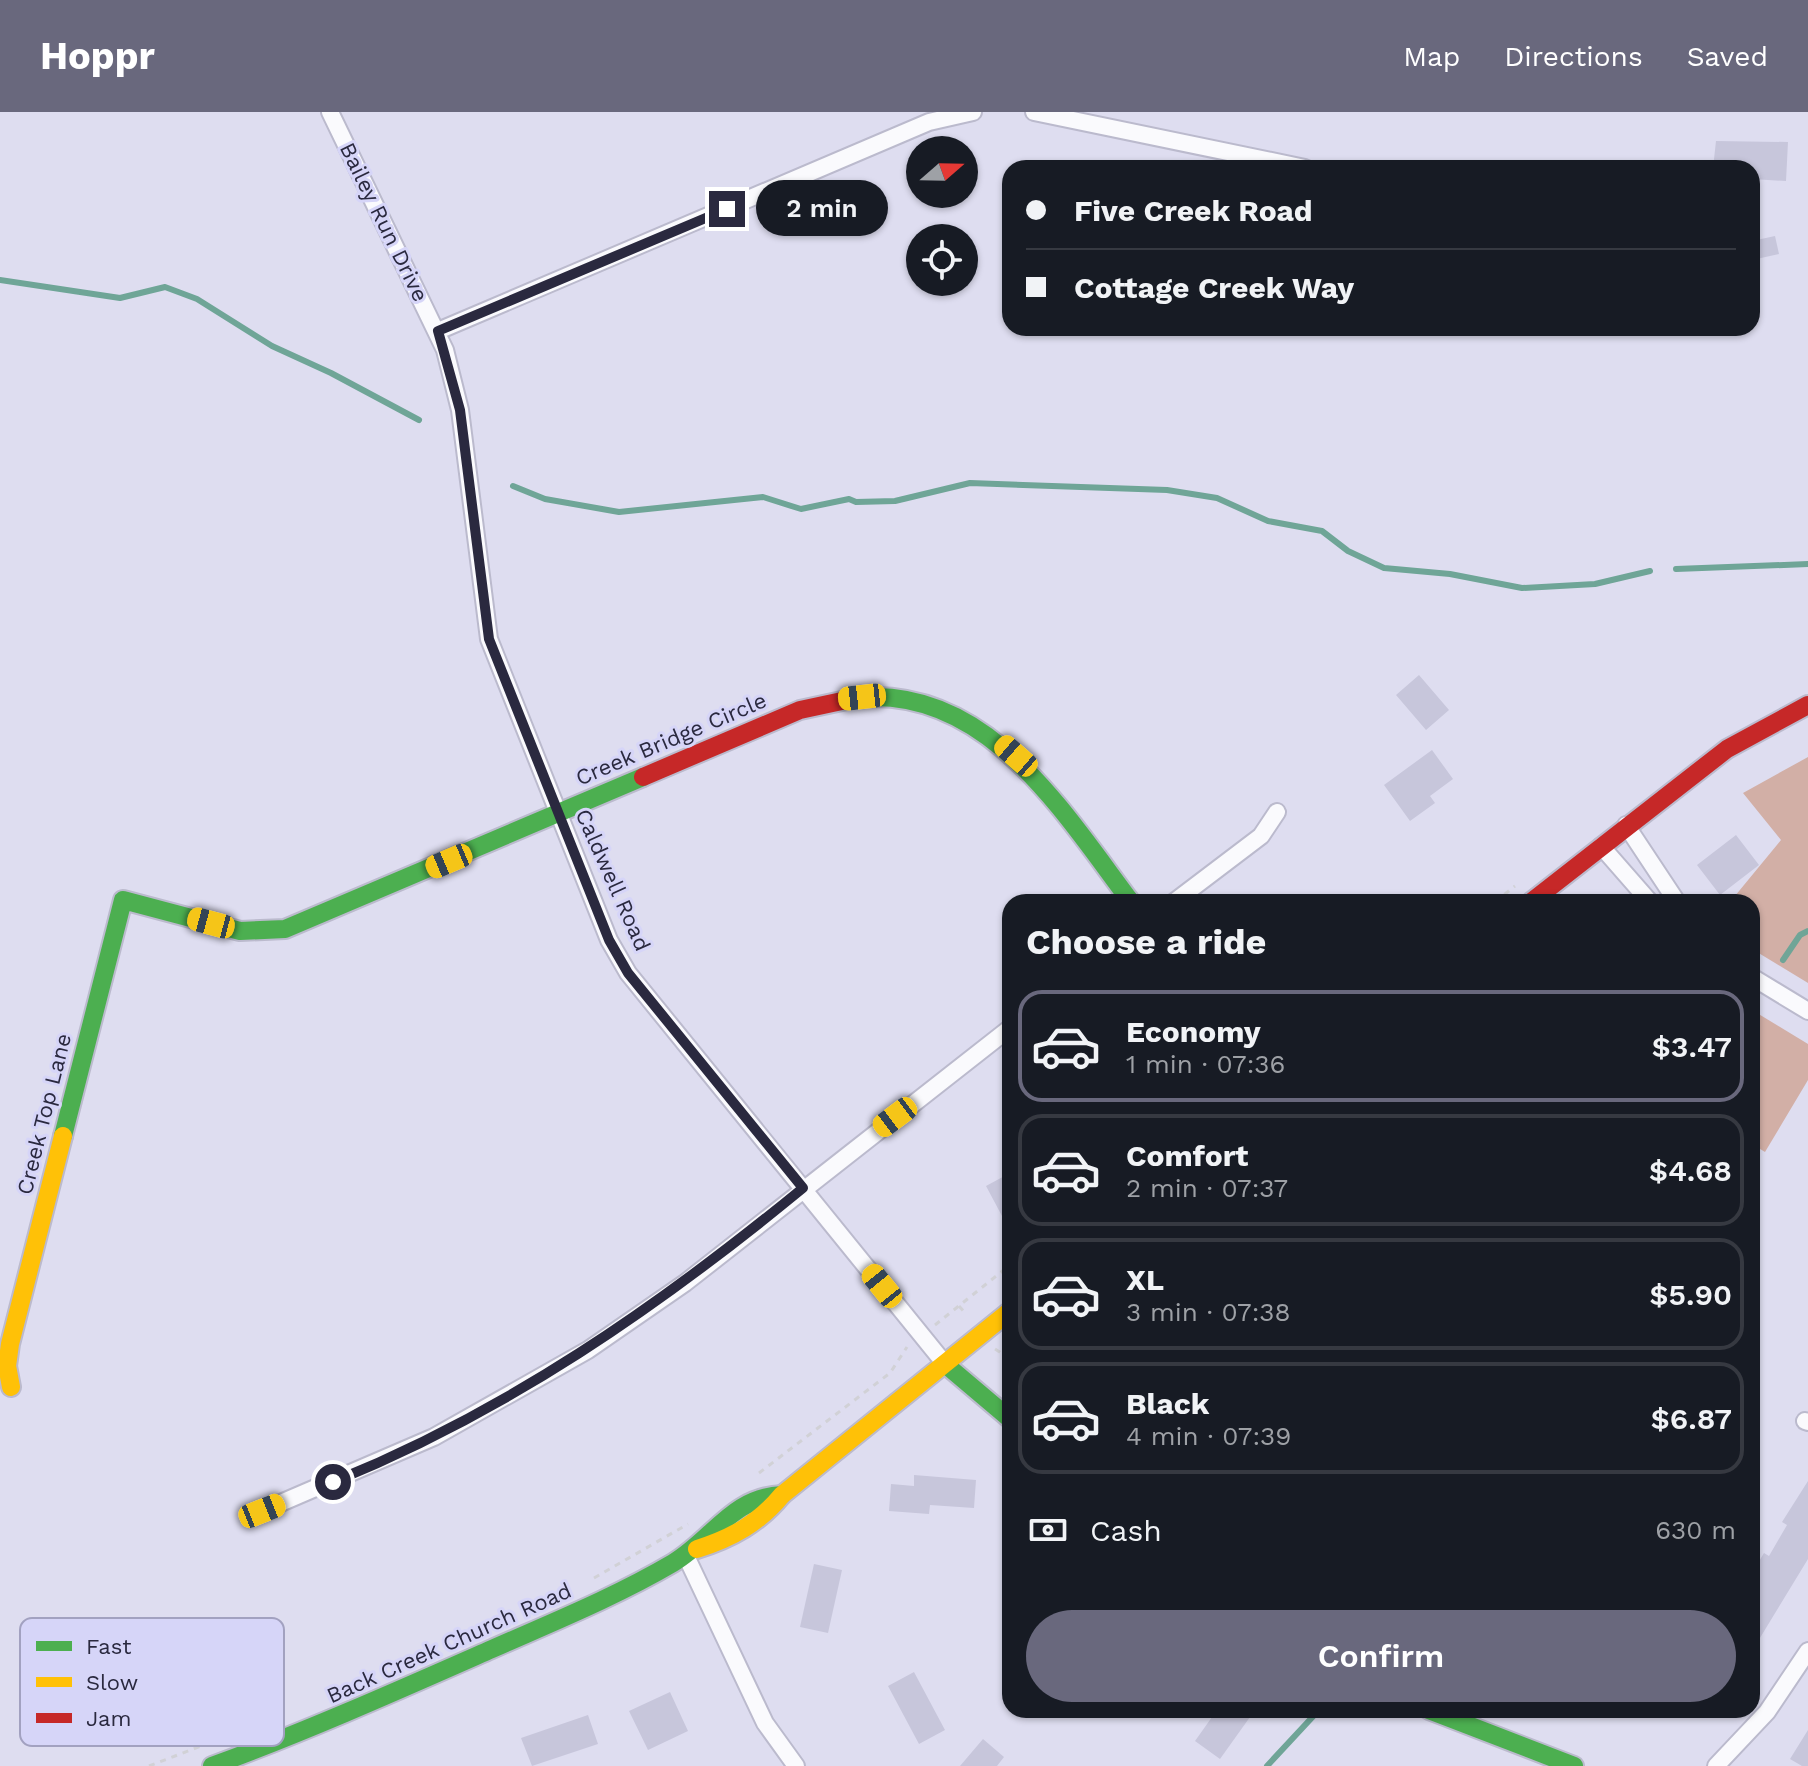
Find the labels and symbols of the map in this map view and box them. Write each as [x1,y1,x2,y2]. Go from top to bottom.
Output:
north arrow [906,136,978,208]
street label: Bailey Run Drive [335,138,433,306]
callout: 2 min [755,181,887,237]
route end [709,191,745,227]
car [837,683,887,711]
street label: Creek Bridge Circle [572,687,770,791]
car [990,731,1042,781]
street label: Caldwell Road [571,805,655,955]
car [422,841,476,881]
car [185,905,237,941]
street label: Creek Top Lane [12,1031,76,1197]
car [869,1093,921,1141]
car [858,1260,906,1312]
route start [315,1464,351,1500]
car [235,1491,289,1531]
street label: Back Creek Church Road [323,1578,575,1708]
legend [20,1618,284,1746]
text: Fast [86,1634,132,1659]
text: Slow [86,1670,138,1695]
text: Jam [86,1706,131,1731]

